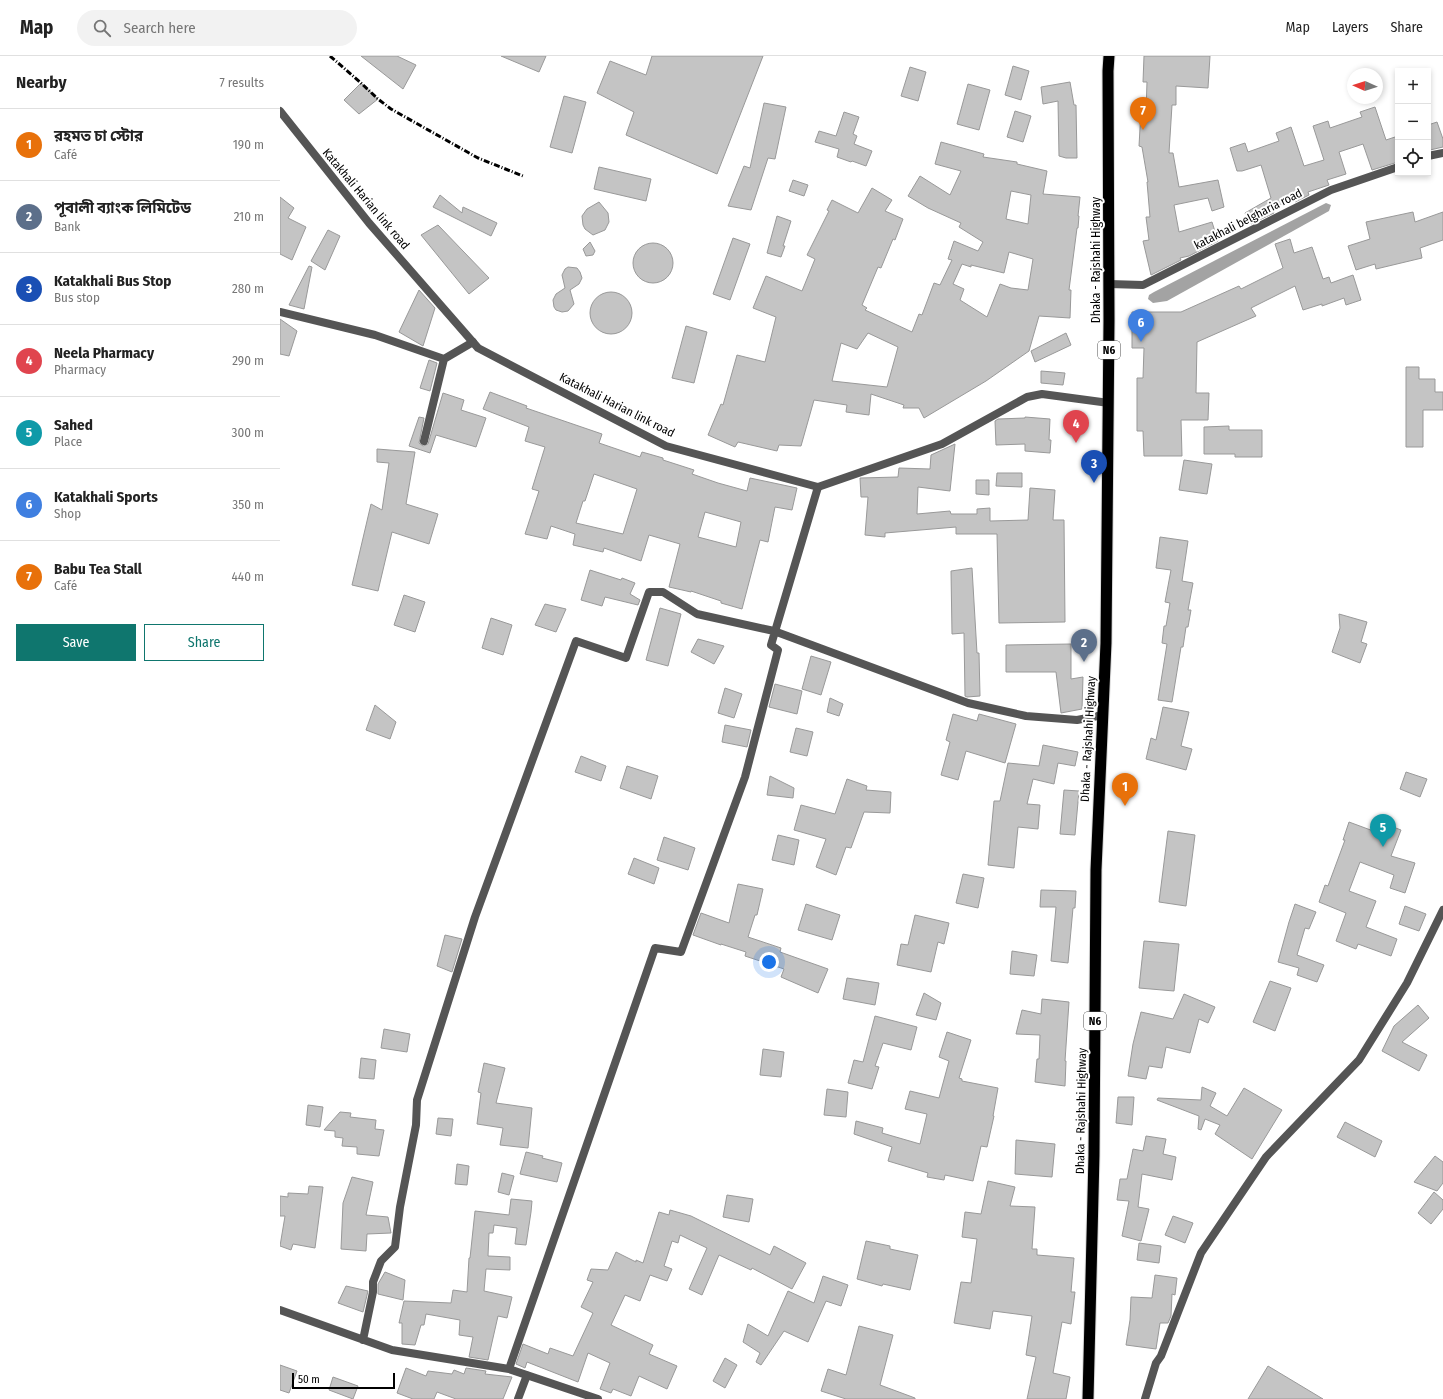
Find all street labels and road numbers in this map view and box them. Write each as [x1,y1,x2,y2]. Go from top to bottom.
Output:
street label: Katakhali Harian link road [320,146,412,252]
street label: katakhali belgharia road [1192,186,1304,252]
street label: Dhaka - Rajshahi Highway [1089,196,1103,323]
road number: N6 [1098,341,1120,359]
street label: Katakhali Harian link road [557,370,677,440]
street label: Dhaka - Rajshahi Highway [1078,675,1098,802]
road number: N6 [1084,1012,1106,1030]
street label: Dhaka - Rajshahi Highway [1073,1047,1089,1174]

